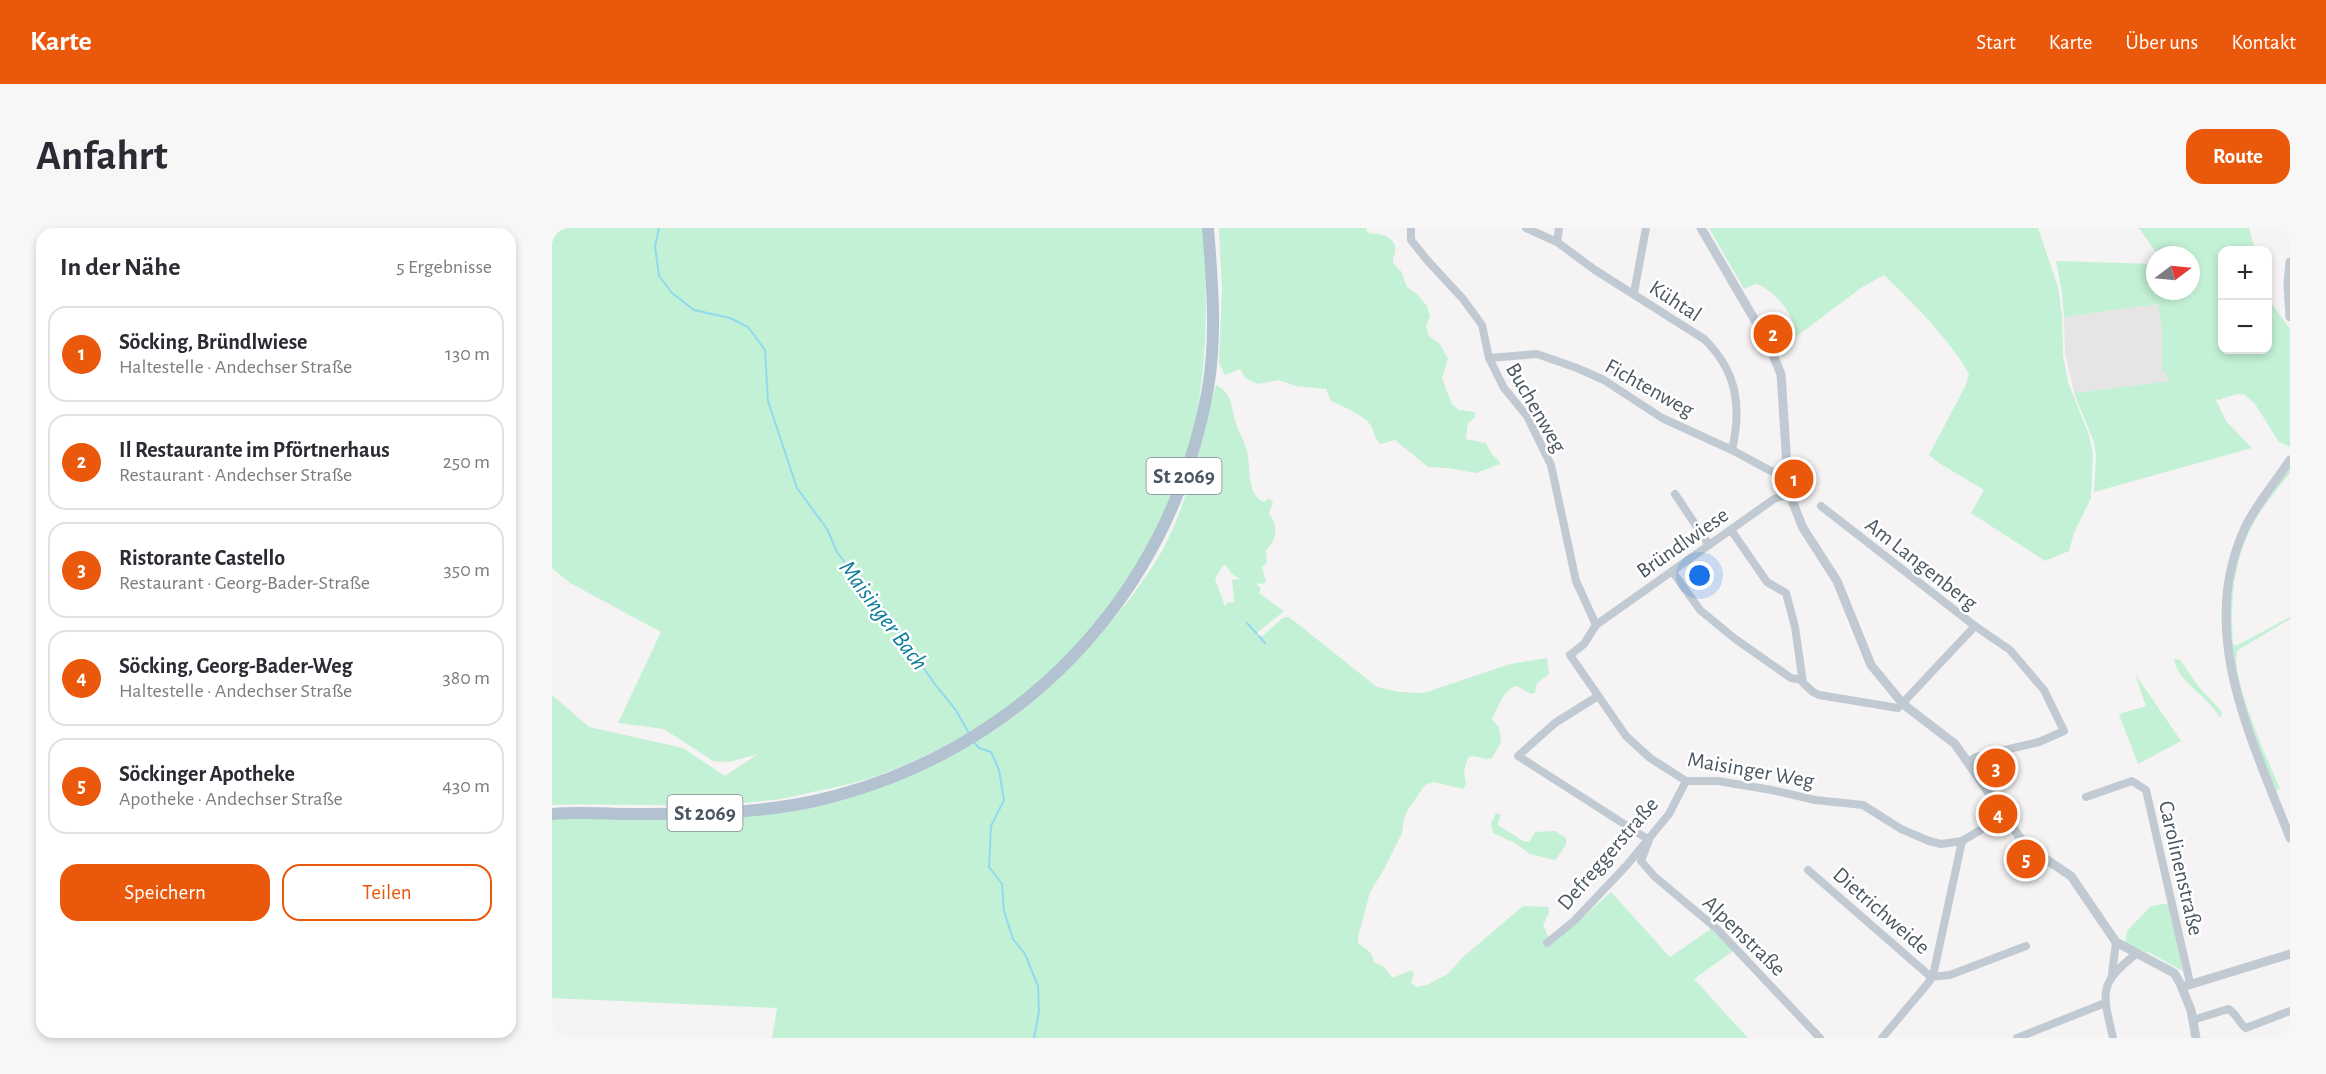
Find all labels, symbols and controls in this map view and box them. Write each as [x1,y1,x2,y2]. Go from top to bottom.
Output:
text: Karte [30,28,92,56]
text: Start [1976,32,2016,53]
text: Karte [2049,32,2092,53]
text: Über uns [2125,32,2198,53]
text: Kontakt [2231,32,2296,53]
button: Route [2186,129,2290,184]
text: Anfahrt [36,135,168,177]
north arrow [2146,246,2200,300]
map controls [2218,246,2272,354]
button: + [2218,246,2272,300]
text: In der Nähe [60,254,180,280]
text: 5 Ergebnisse [396,257,492,277]
street label: Kühtal [1646,276,1705,326]
button: − [2218,300,2272,354]
pin: 2 [1754,312,1792,356]
text: Söcking, Bründlwiese [119,331,308,353]
text: 1 [78,344,85,364]
text: 130 m [445,344,490,364]
street label: Fichtenweg [1601,355,1698,421]
text: Haltestelle · Andechser Straße [119,357,352,377]
street label: Buchenweg [1502,359,1571,456]
text: Il Restaurante im Pförtnerhaus [119,439,390,461]
text: 2 [77,452,86,472]
text: 250 m [443,452,490,472]
pin: 1 [1774,456,1814,502]
road number: St 2069 [1146,458,1222,494]
text: Restaurant · Andechser Straße [119,465,352,485]
street label: Bründlwiese [1633,503,1732,582]
street label: Am Langenberg [1861,513,1982,614]
text: Ristorante Castello [119,547,285,569]
water label: Maisinger Bach [834,556,932,675]
text: 3 [77,560,86,580]
text: 350 m [444,560,490,580]
your location [1685,561,1714,590]
text: Restaurant · Georg-Bader-Straße [119,573,370,593]
text: Söcking, Georg-Bader-Weg [119,655,352,677]
text: 4 [76,668,87,688]
text: 380 m [442,668,490,688]
text: Haltestelle · Andechser Straße [119,681,352,701]
pin: 3 [1976,746,2016,790]
street label: Maisinger Weg [1686,748,1816,792]
text: Söckinger Apotheke [119,763,295,785]
text: 5 [77,776,86,796]
text: 430 m [442,776,490,796]
text: Apotheke · Andechser Straße [119,789,343,809]
pin: 4 [1978,792,2018,836]
street label: Defreggerstraße [1553,793,1662,914]
road number: St 2069 [668,795,742,831]
street label: Carolinenstraße [2155,799,2207,938]
pin: 5 [2006,836,2046,882]
street label: Dietrichweide [1829,863,1934,958]
button: Speichern [60,864,270,921]
button: Teilen [282,864,492,921]
street label: Alpenstraße [1699,891,1790,980]

